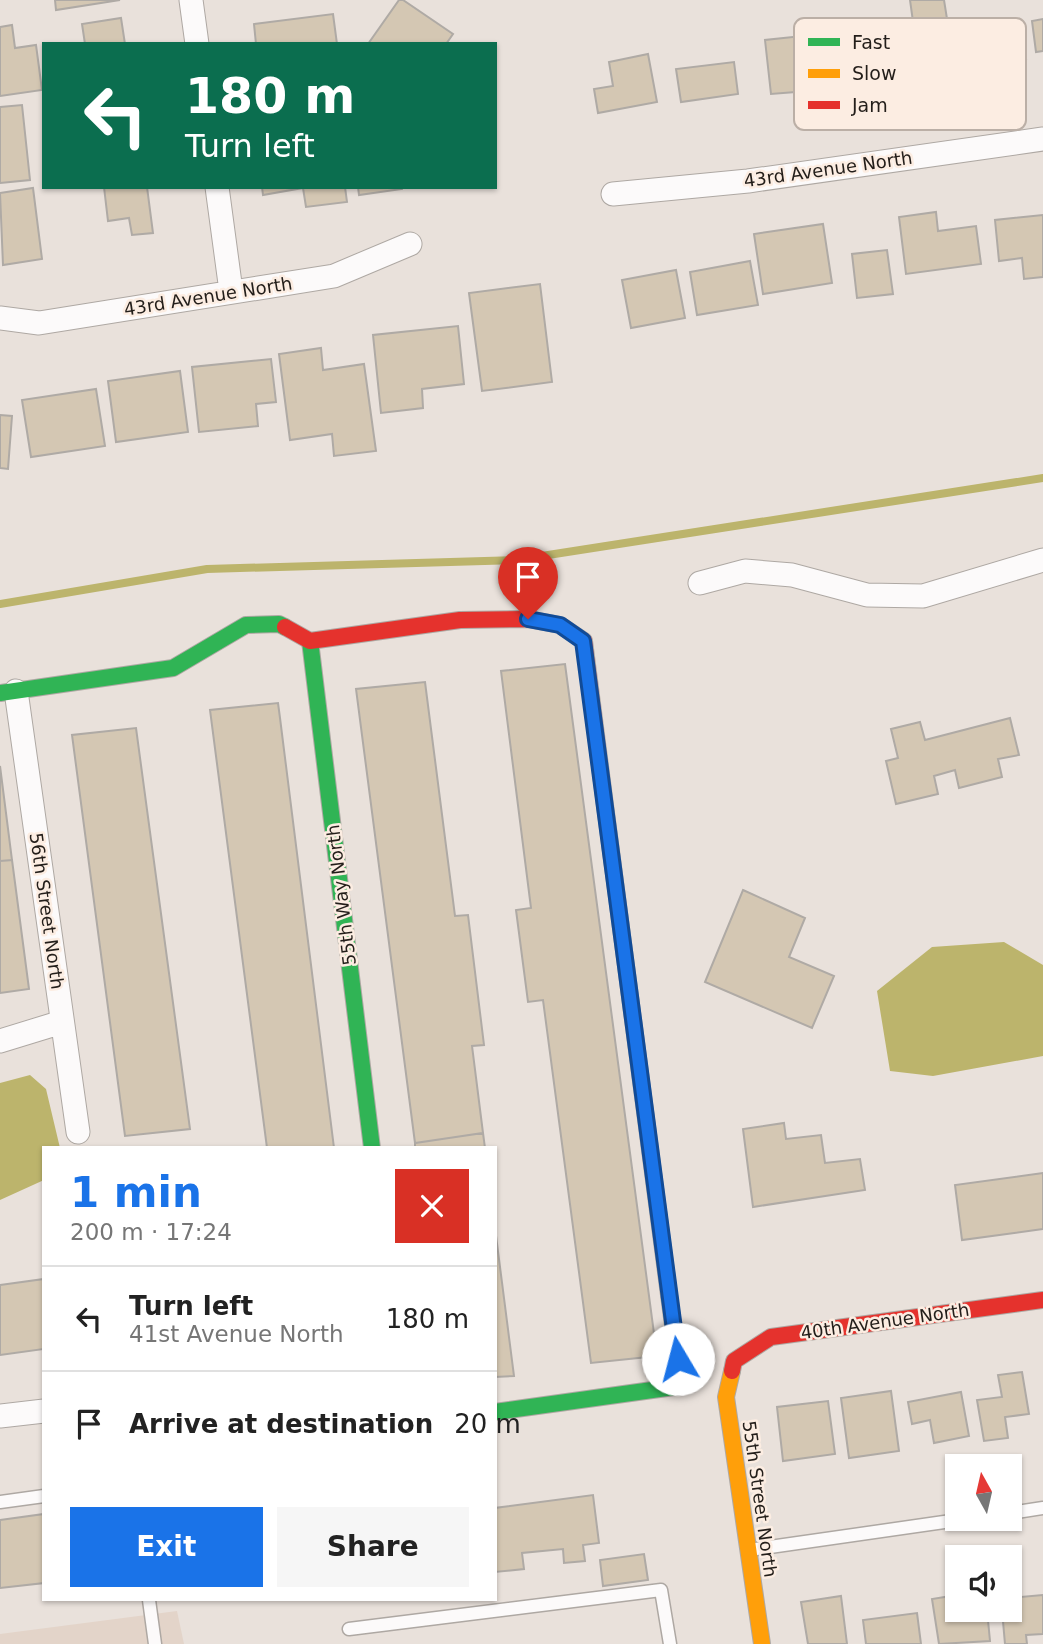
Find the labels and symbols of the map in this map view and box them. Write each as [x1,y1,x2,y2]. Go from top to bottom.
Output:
legend [794,18,1026,130]
text: Fast [852,31,890,53]
text: Slow [852,62,897,84]
text: Jam [851,94,888,116]
street label: 43rd Avenue North [742,147,914,191]
street label: 43rd Avenue North [122,272,294,320]
pin [498,547,558,619]
street label: 55th Way North [322,823,360,967]
street label: 56th Street North [26,831,68,991]
street label: 40th Avenue North [799,1299,971,1343]
position arrow [641,1322,715,1396]
street label: 55th Street North [739,1419,781,1579]
north arrow [945,1454,1022,1531]

